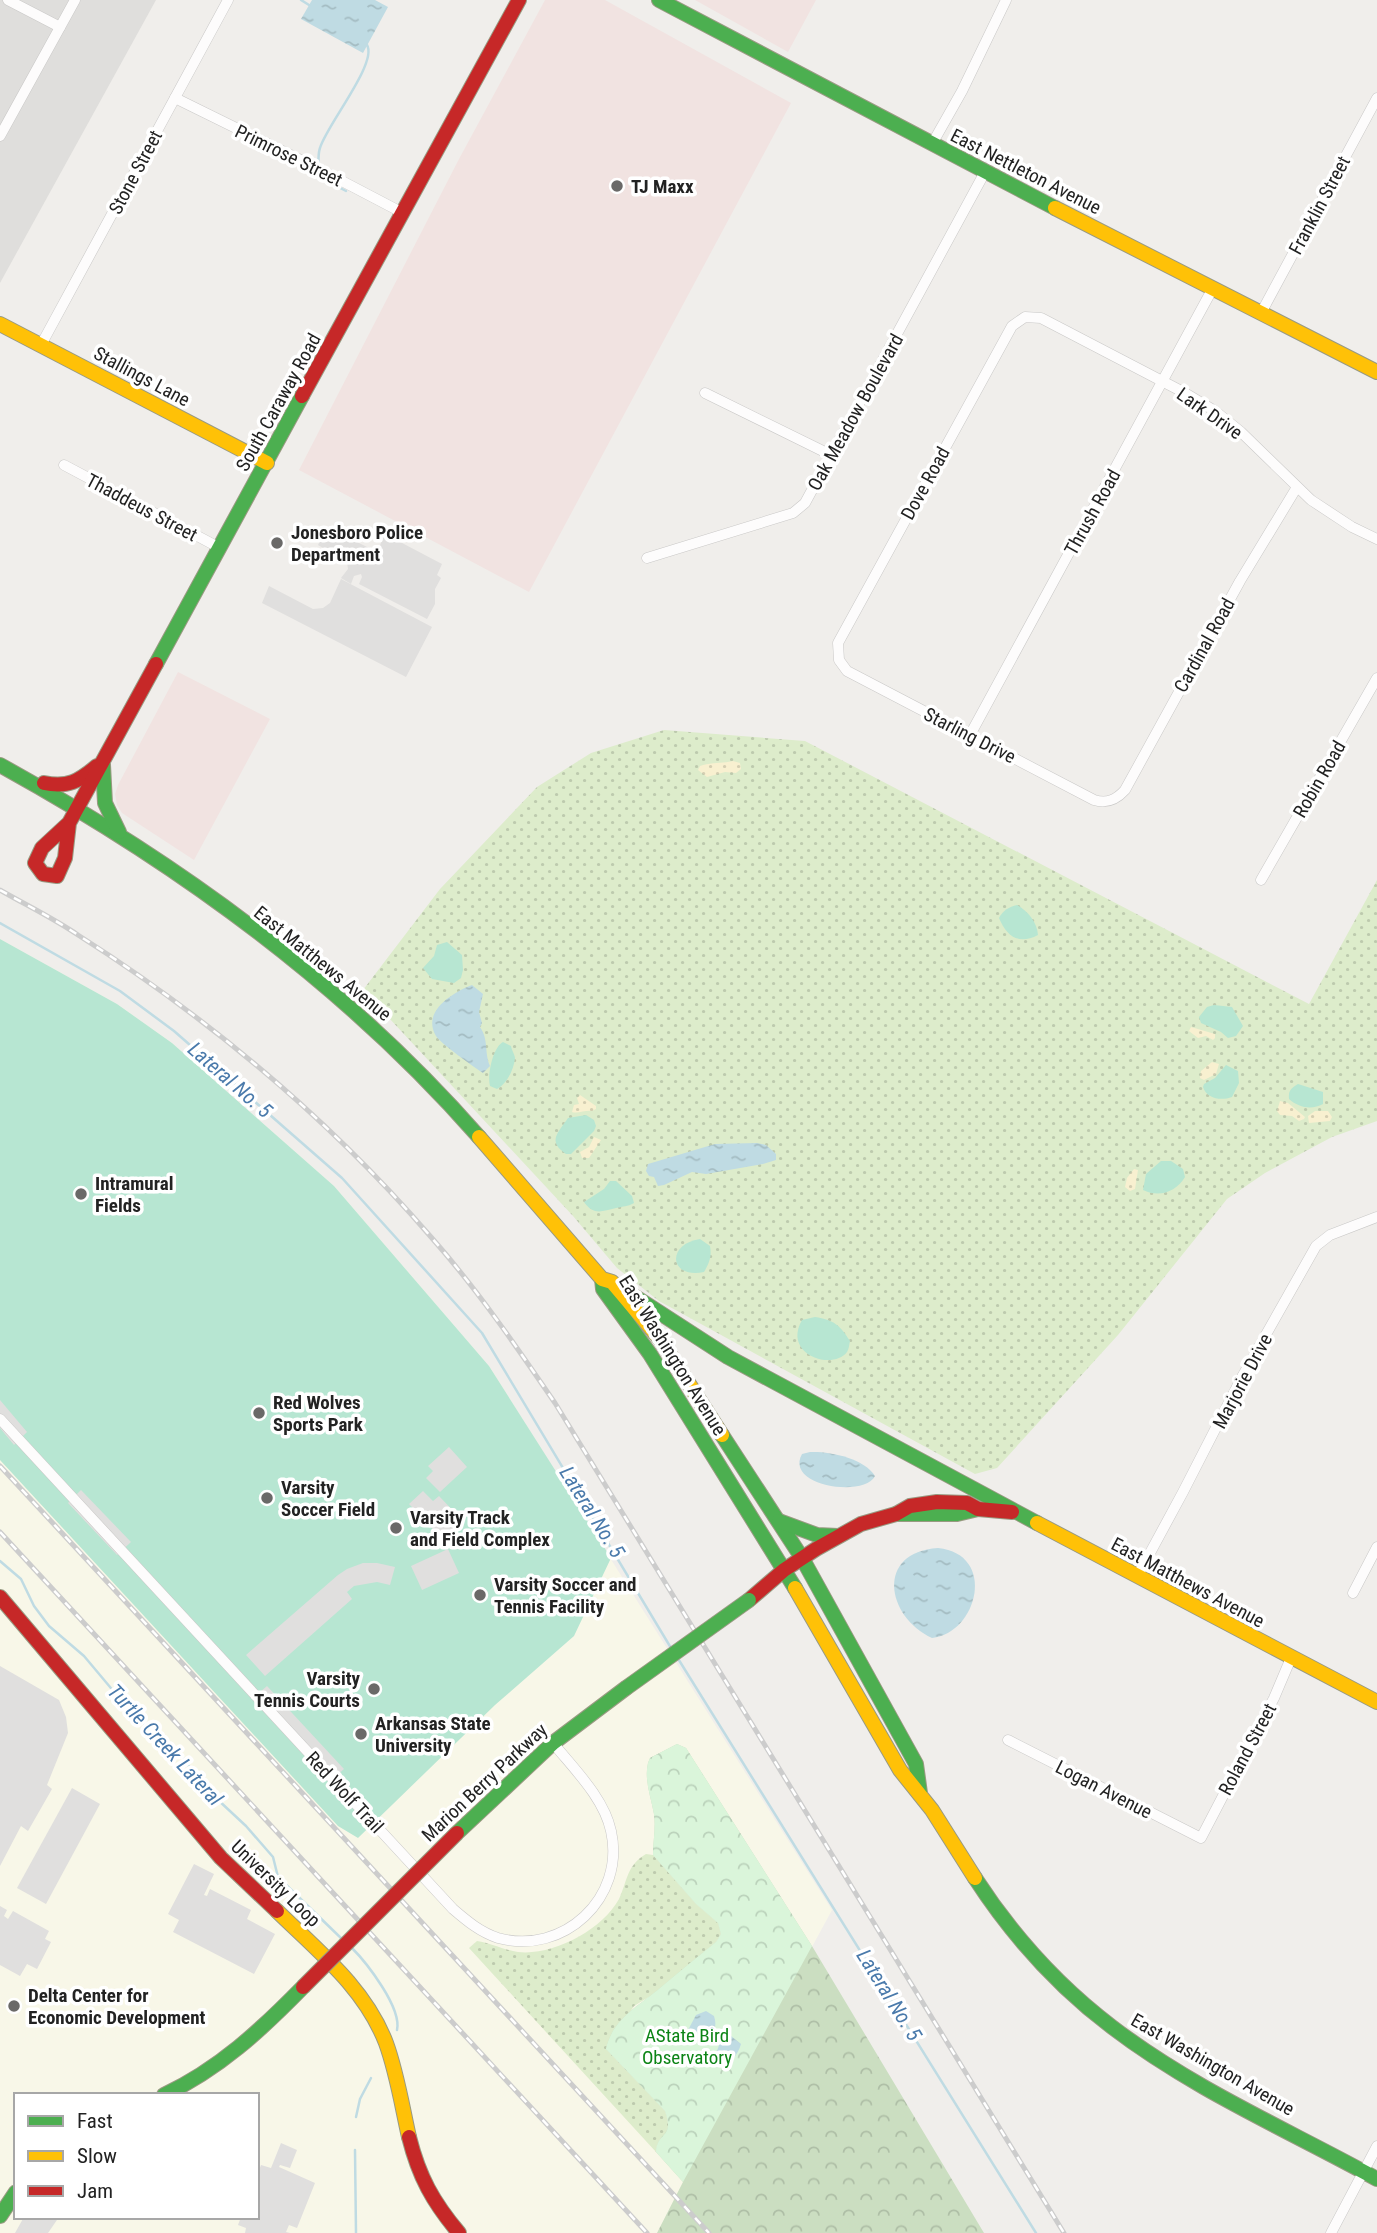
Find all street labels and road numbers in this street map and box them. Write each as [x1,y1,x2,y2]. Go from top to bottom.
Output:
street label: Primrose Street [231,120,346,191]
street label: East Nettleton Avenue [947,124,1105,219]
street label: Stone Street [104,126,167,218]
street label: Franklin Street [1284,152,1355,258]
street label: South Caraway Road [231,329,326,475]
street label: Oak Meadow Boulevard [803,330,908,495]
street label: Stallings Lane [90,342,194,411]
street label: Lark Drive [1172,383,1247,444]
street label: Dove Road [896,443,955,524]
street label: Thrush Road [1059,465,1125,559]
street label: Thaddeus Street [82,468,201,546]
street label: Cardinal Road [1169,594,1240,696]
street label: Starling Drive [920,703,1020,768]
street label: Robin Road [1288,737,1351,822]
street label: East Matthews Avenue [249,901,396,1026]
street label: East Washington Avenue [614,1271,731,1440]
street label: Marjorie Drive [1208,1330,1277,1433]
street label: East Matthews Avenue [1107,1532,1268,1633]
street label: Roland Street [1214,1699,1281,1799]
street label: Marion Berry Parkway [417,1718,552,1846]
street label: Red Wolf Trail [301,1747,388,1838]
street label: Logan Avenue [1052,1755,1156,1824]
street label: University Loop [226,1835,325,1932]
street label: East Washington Avenue [1127,2008,1298,2121]

